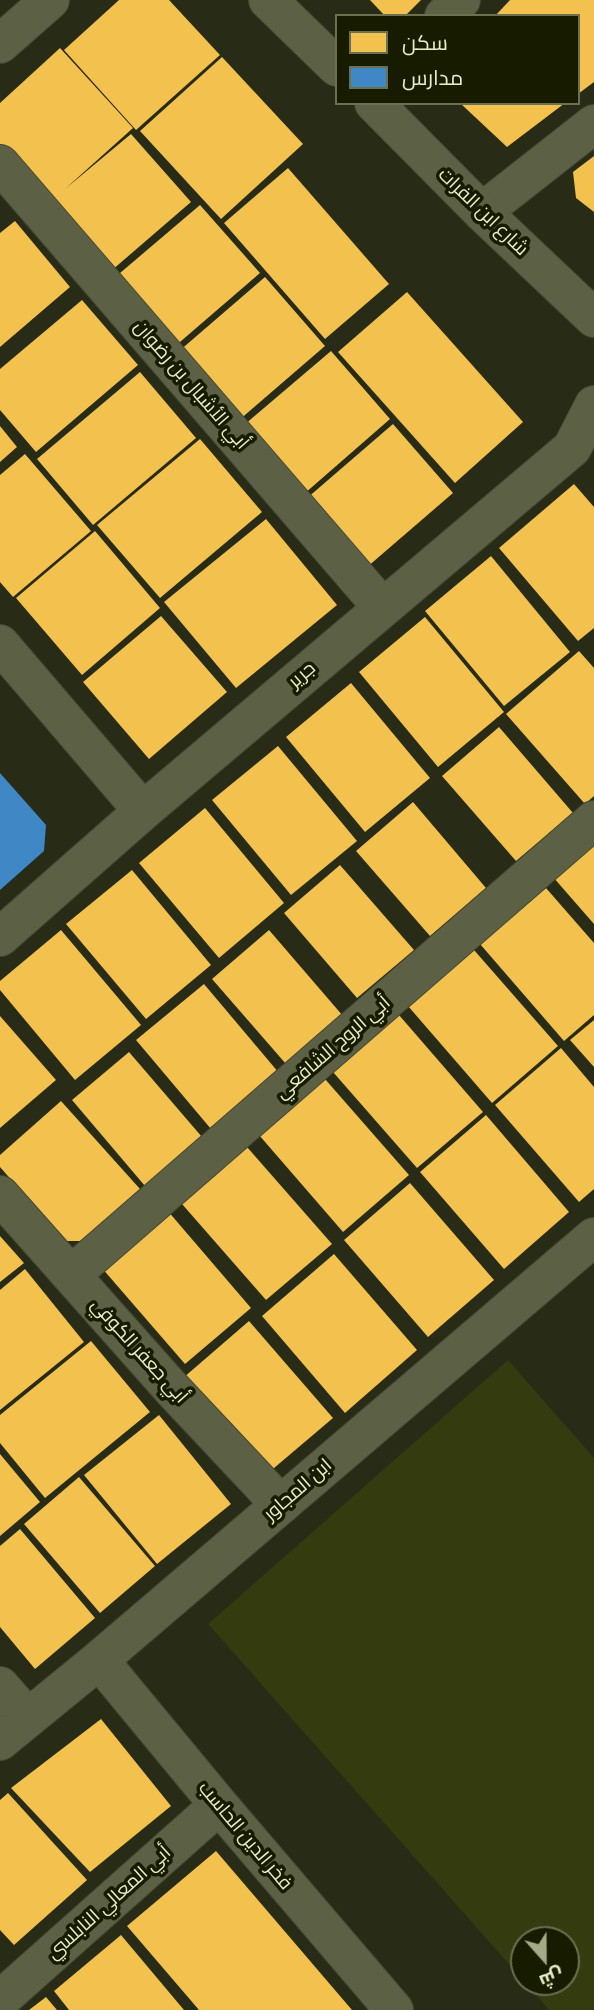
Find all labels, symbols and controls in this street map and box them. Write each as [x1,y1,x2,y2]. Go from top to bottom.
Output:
legend [335,14,580,105]
text: سكن [402,29,448,56]
text: مدارس [402,64,463,91]
street label: شارع ابن الفرات [433,163,533,261]
street label: أبي الأشبال بن رضوان [129,316,253,454]
street label: جرير [284,657,320,693]
street label: أبي الروح الشافعي [271,992,395,1104]
street label: أبي جعفر الكوفي [86,1294,192,1408]
street label: ابن المجاور [259,1454,337,1526]
street label: فخر الدين الحاسب [193,1777,297,1895]
street label: أبي المعالي النابلسي [42,1841,176,1965]
north arrow [510,1926,580,1996]
text: ش [536,1963,568,1994]

